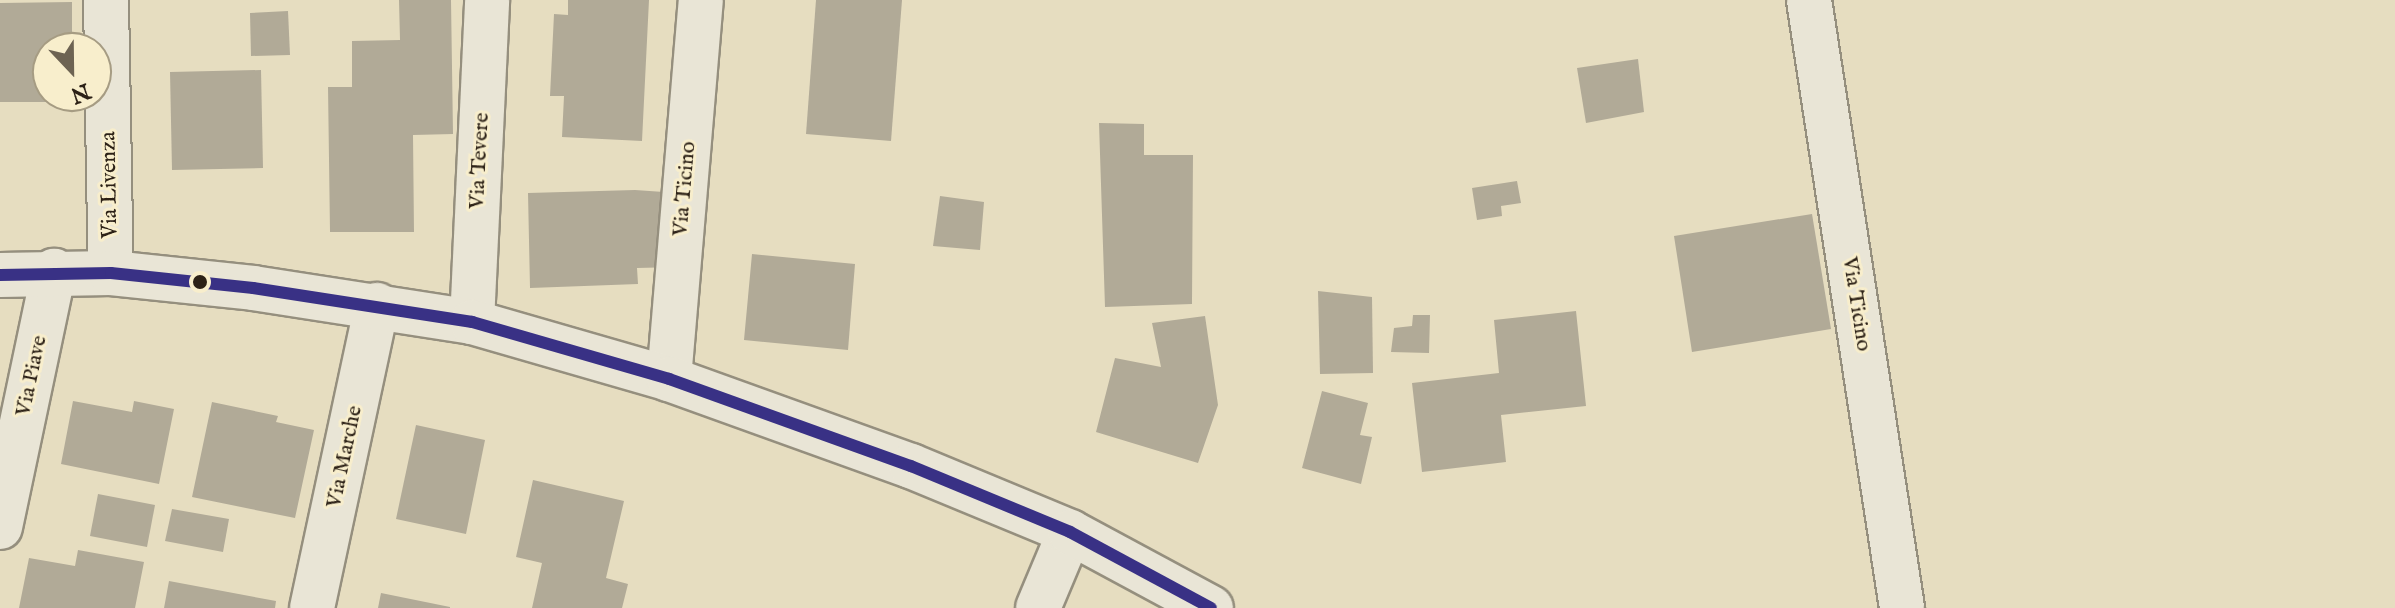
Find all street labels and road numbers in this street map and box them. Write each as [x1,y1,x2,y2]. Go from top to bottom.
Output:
street label: Via Tevere [464,112,496,210]
street label: Via Livenza [96,131,124,239]
street label: Via Ticino [668,140,702,238]
street label: Via Ticino [1836,255,1876,353]
street label: Via Piave [11,333,53,419]
street label: Via Marche [321,403,369,511]

